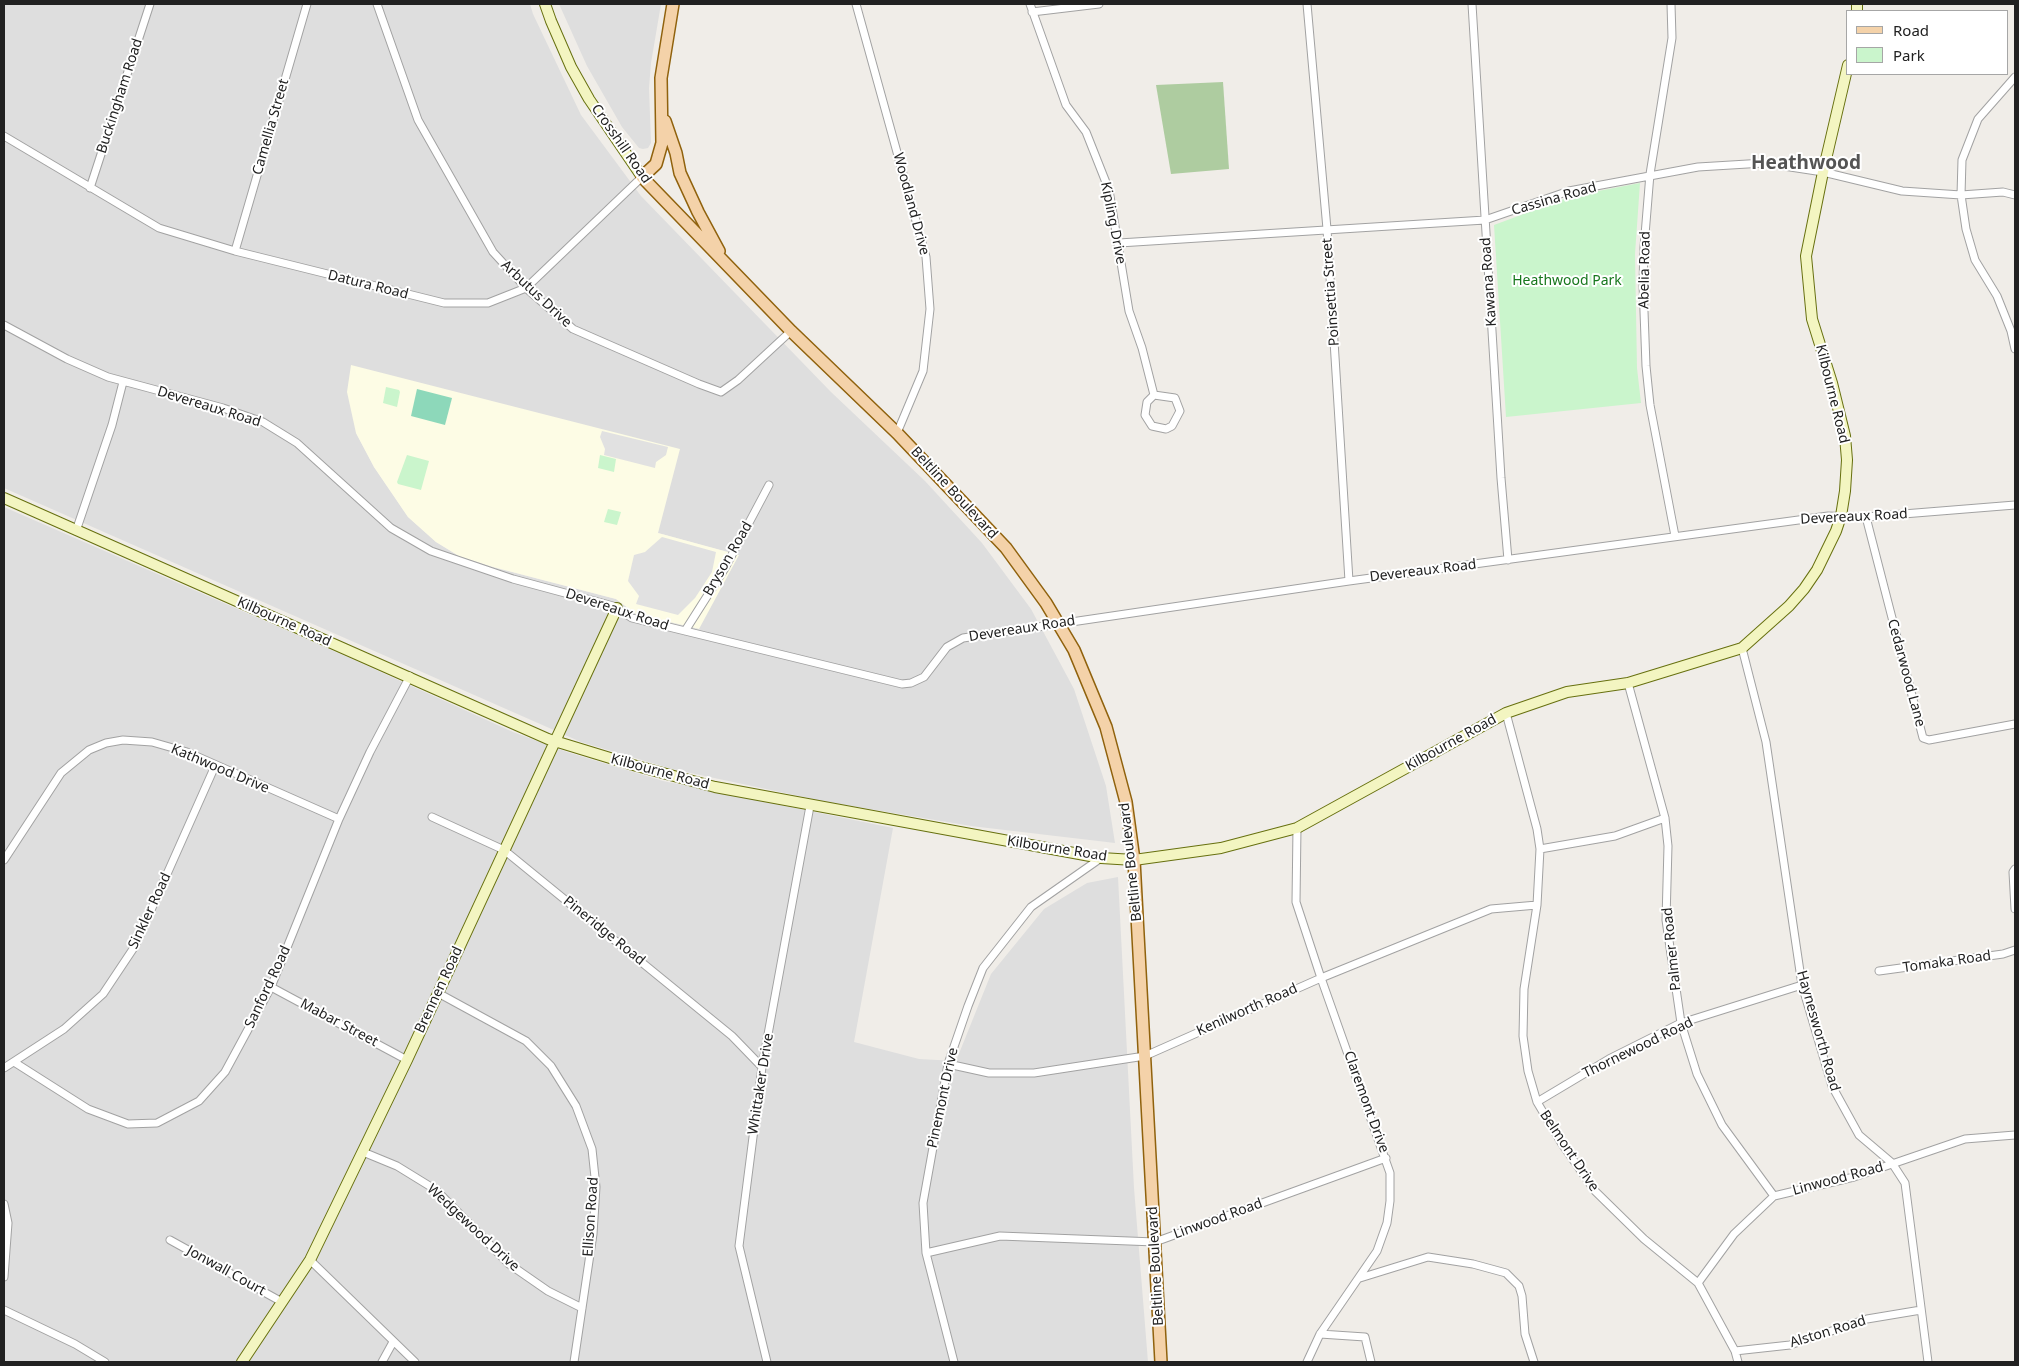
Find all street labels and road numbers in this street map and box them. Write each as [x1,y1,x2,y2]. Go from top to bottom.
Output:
street label: Buckingham Road [94,36,146,156]
street label: Camellia Street [249,77,293,177]
street label: Crosshill Road [587,101,655,187]
street label: Woodland Drive [889,151,933,257]
street label: Cassina Road [1510,179,1598,219]
street label: Kipling Drive [1097,180,1129,266]
street label: Abelia Road [1636,231,1654,309]
street label: Poinsettia Street [1319,237,1343,347]
street label: Kawana Road [1478,237,1500,327]
street label: Arbutus Drive [497,257,575,331]
street label: Datura Road [326,267,410,303]
street label: Kilbourne Road [1812,343,1852,445]
street label: Devereaux Road [155,383,263,431]
street label: Beltline Boulevard [907,444,1001,542]
street label: Devereaux Road [1800,506,1908,528]
street label: Bryson Road [700,519,756,599]
street label: Devereaux Road [1369,556,1477,586]
street label: Devereaux Road [563,585,671,635]
street label: Kilbourne Road [234,594,334,650]
street label: Devereaux Road [968,612,1076,646]
street label: Cedarwood Lane [1884,617,1928,729]
street label: Kilbourne Road [1403,711,1499,775]
street label: Kathwood Drive [168,741,272,797]
street label: Kilbourne Road [609,751,711,793]
street label: Beltline Boulevard [1116,802,1146,922]
street label: Kilbourne Road [1006,833,1108,865]
street label: Sinkler Road [125,870,175,952]
street label: Pineridge Road [560,893,648,969]
street label: Palmer Road [1659,906,1685,992]
street label: Sanford Road [242,943,294,1031]
street label: Brennen Road [412,944,466,1036]
street label: Tomaka Road [1902,948,1992,976]
street label: Haynesworth Road [1793,969,1843,1093]
street label: Kenilworth Road [1194,980,1300,1040]
street label: Mabar Street [297,996,381,1050]
street label: Thornewood Road [1580,1014,1696,1082]
street label: Whittaker Drive [745,1032,777,1136]
street label: Pinemont Drive [924,1046,962,1150]
street label: Claremont Drive [1340,1049,1392,1155]
street label: Belmont Drive [1536,1107,1602,1195]
street label: Linwood Road [1791,1159,1885,1199]
street label: Ellison Road [580,1177,602,1257]
street label: Wedgewood Drive [423,1181,523,1275]
street label: Linwood Road [1171,1195,1265,1243]
street label: Beltline Boulevard [1144,1206,1168,1326]
street label: Jonwall Court [184,1242,268,1300]
street label: Alston Road [1788,1312,1868,1352]

